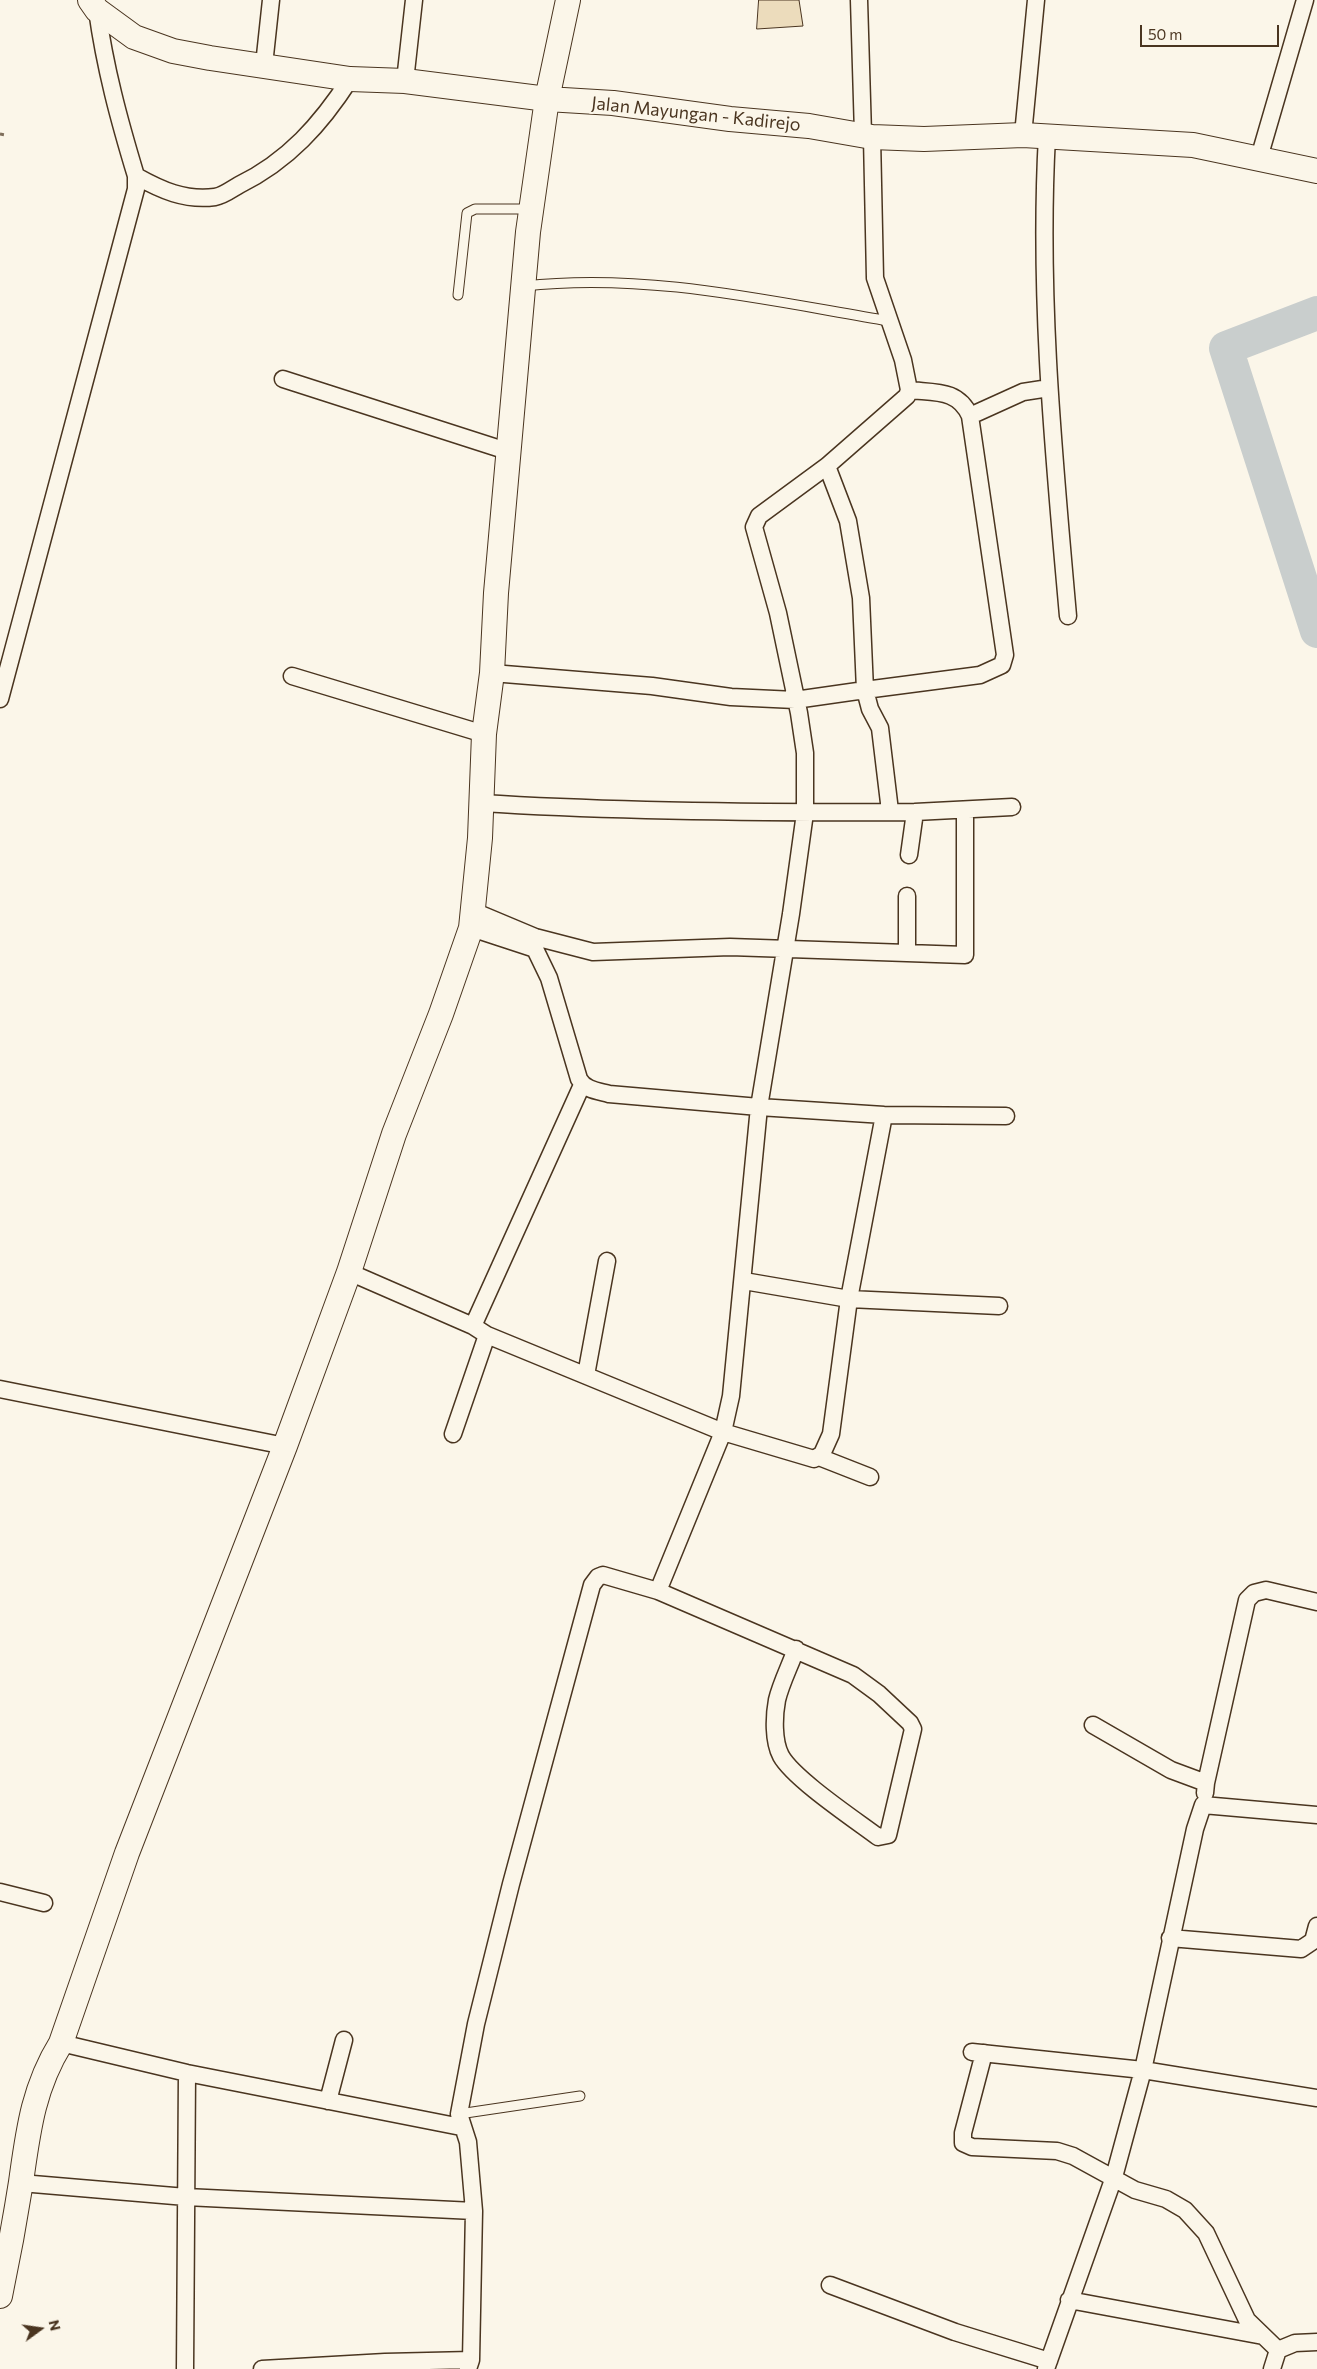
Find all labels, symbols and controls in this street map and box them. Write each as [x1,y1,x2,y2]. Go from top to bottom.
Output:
scale bar [1142,15,1281,47]
text: 50 m [1148,25,1182,43]
street label: Jalan Mayungan - Kadirejo [590,92,802,136]
north arrow [15,2304,65,2354]
text: N [46,2318,65,2332]

